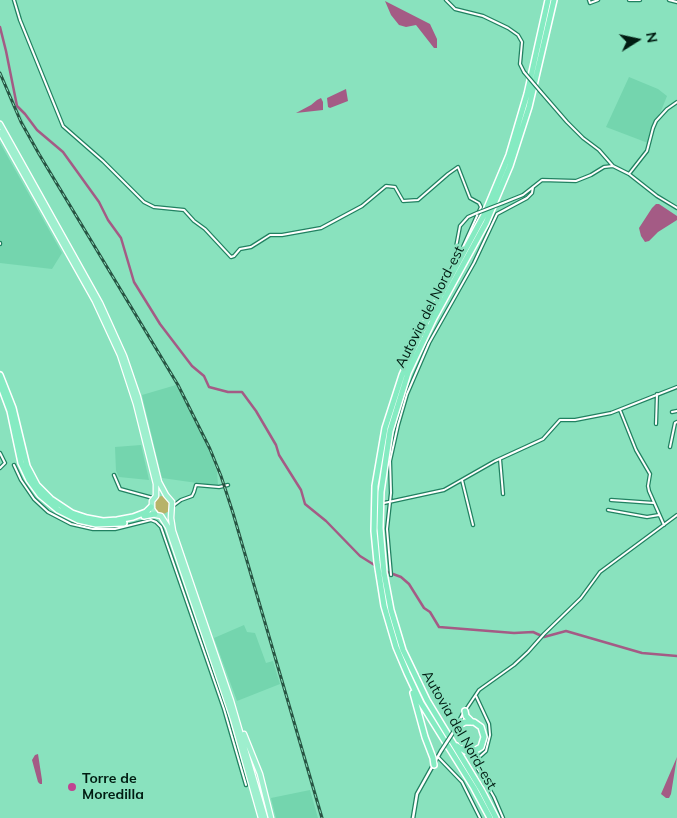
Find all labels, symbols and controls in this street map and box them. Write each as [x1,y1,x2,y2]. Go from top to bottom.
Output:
north arrow [612,15,662,65]
text: N [642,31,662,44]
street label: Autovia del Nord-est [392,243,468,371]
street label: Autovia del Nord-est [418,668,500,792]
place label: Torre de Moredilla [82,771,144,804]
marker: Torre de Moredilla [66,781,78,793]

